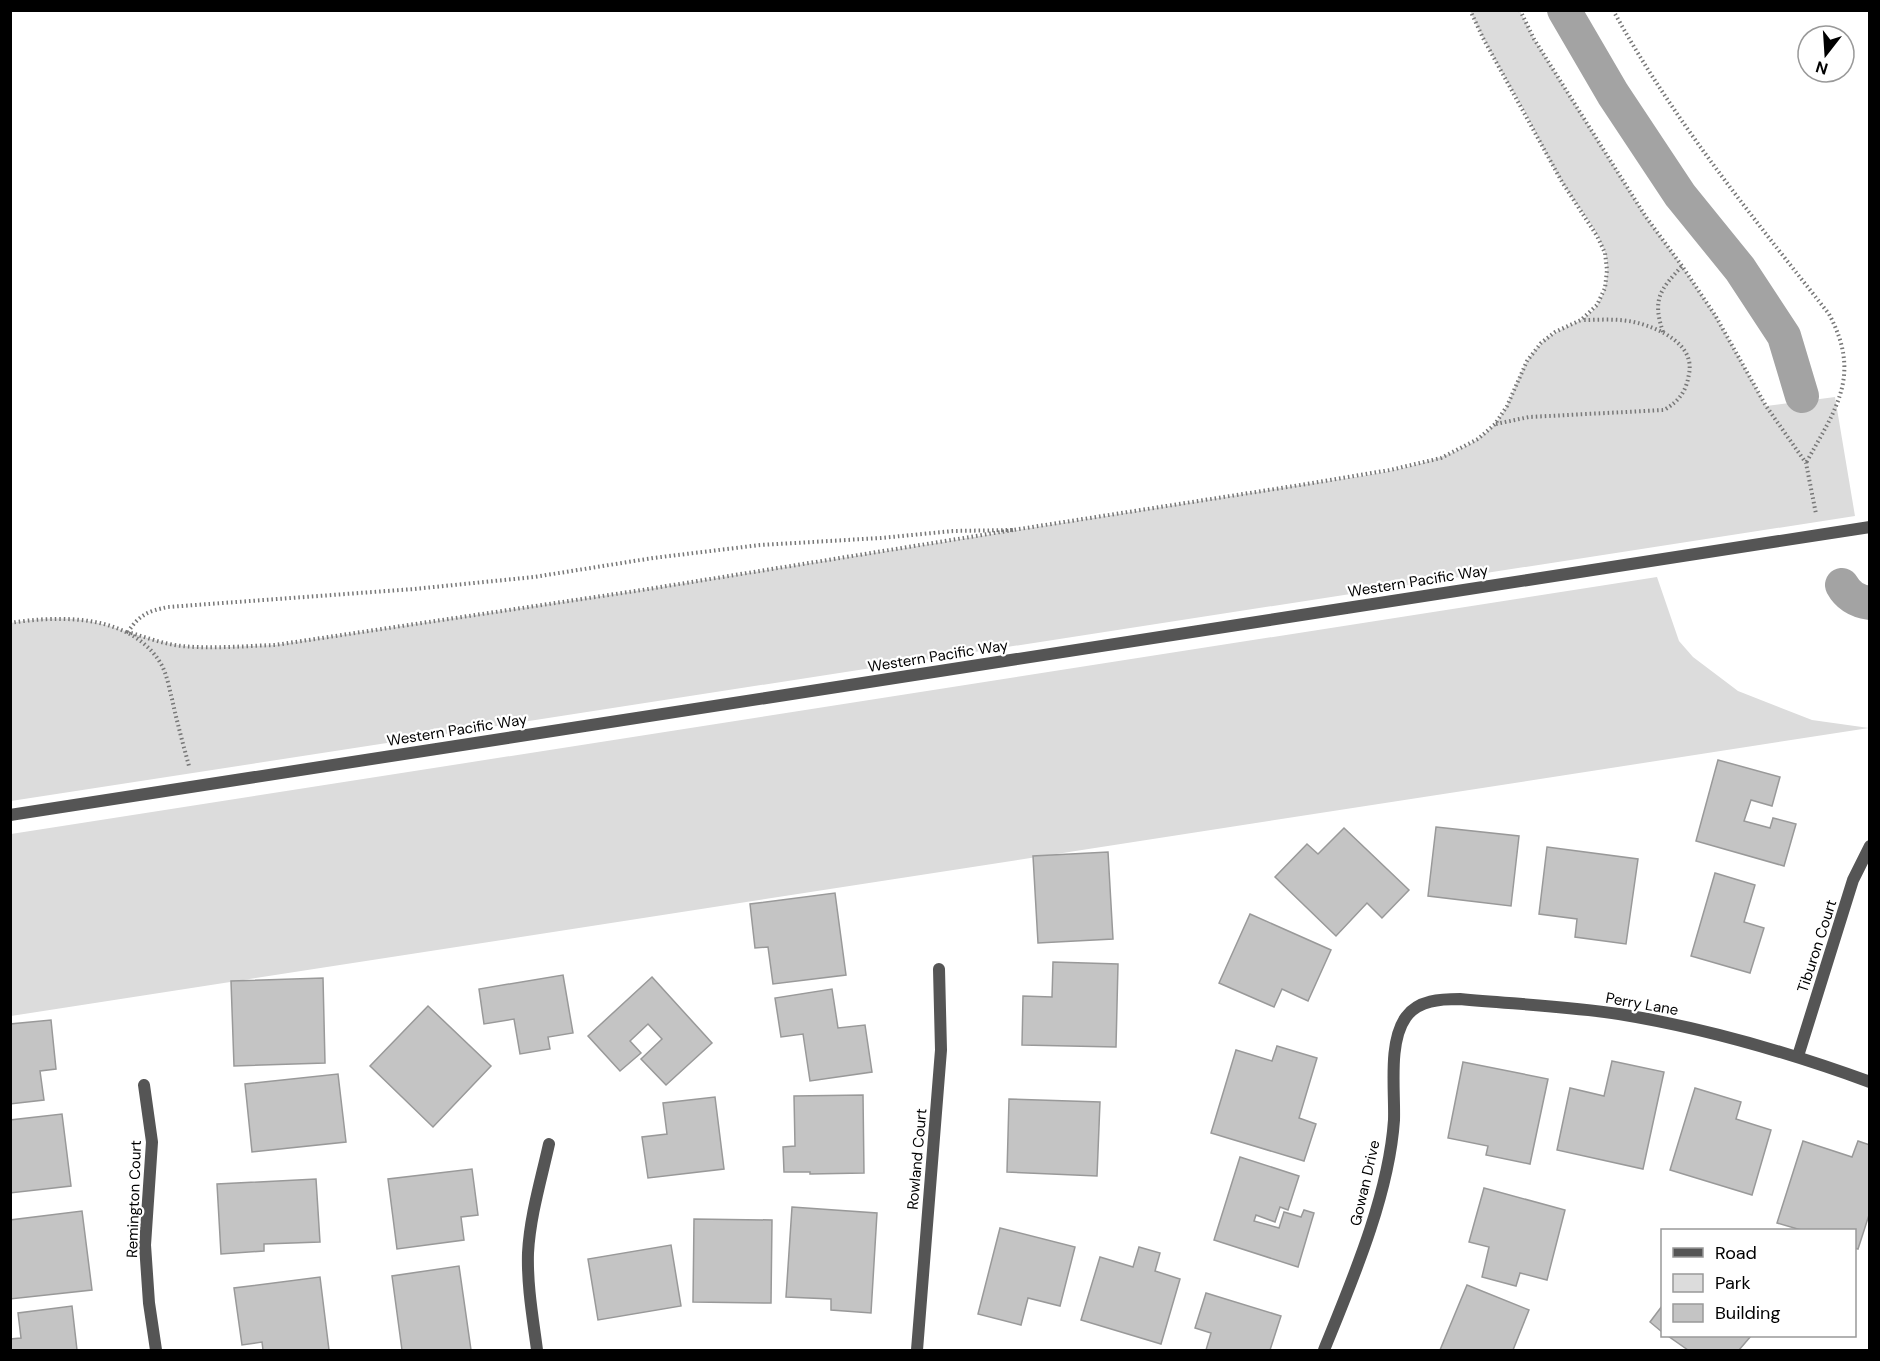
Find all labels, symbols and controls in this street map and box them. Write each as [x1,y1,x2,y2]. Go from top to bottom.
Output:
north arrow [1796,24,1856,84]
text: N [1813,56,1830,80]
street label: Western Pacific Way [1347,560,1490,602]
street label: Western Pacific Way [867,635,1010,677]
street label: Western Pacific Way [386,709,529,751]
street label: Tiburon Court [1793,897,1841,995]
street label: Perry Lane [1604,988,1680,1020]
street label: Rowland Court [903,1107,931,1211]
street label: Gowan Drive [1345,1138,1385,1228]
street label: Remington Court [122,1140,146,1258]
legend [1661,1229,1856,1337]
text: Road [1715,1241,1757,1265]
text: Park [1715,1271,1751,1295]
text: Building [1715,1301,1780,1325]

